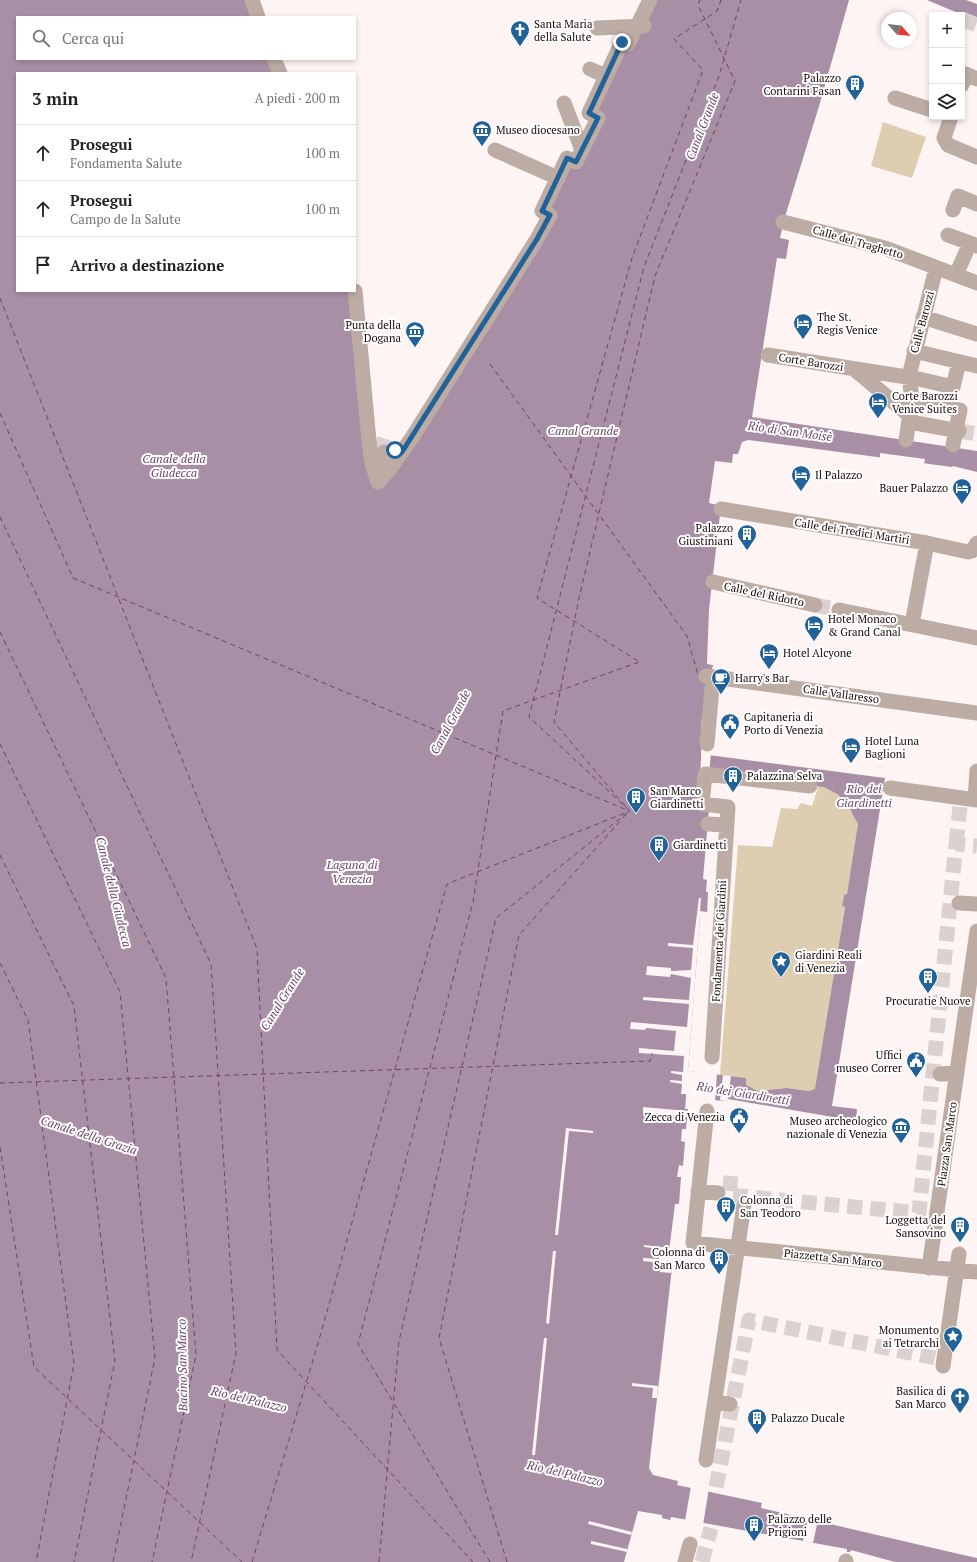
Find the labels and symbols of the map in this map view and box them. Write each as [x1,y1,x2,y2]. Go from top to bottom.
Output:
north arrow [881,12,917,48]
place label: Santa Maria della Salute [534,17,593,44]
church icon: Santa Maria della Salute [509,19,531,47]
route end [613,33,631,51]
place label: Palazzo Contarini Fasan [763,71,841,98]
building icon: Palazzo Contarini Fasan [844,73,866,101]
water label: Canal Grande [682,90,722,162]
museum icon: Museo diocesano [471,119,493,147]
place label: Museo diocesano [496,123,580,137]
street label: Calle del Traghetto [811,222,905,262]
street label: Calle Barozzi [907,289,937,355]
place label: The St. Regis Venice [817,310,878,337]
hotel icon: The St. Regis Venice [792,312,814,340]
place label: Punta della Dogana [345,318,401,345]
museum icon: Punta della Dogana [404,320,426,348]
street label: Corte Barozzi [777,350,845,374]
place label: Corte Barozzi Venice Suites [892,389,958,416]
hotel icon: Corte Barozzi Venice Suites [867,391,889,419]
water label: Rio di San Moisè [746,418,834,444]
water label: Canal Grande [548,423,619,438]
route start [386,441,404,459]
water label: Canale della Giudecca [142,451,206,480]
hotel icon: Il Palazzo [790,464,812,492]
place label: Il Palazzo [815,468,862,482]
hotel icon: Bauer Palazzo [951,477,973,505]
place label: Bauer Palazzo [880,481,948,495]
street label: Calle dei Tredici Martiri [794,515,910,547]
place label: Palazzo Giustiniani [678,521,733,548]
building icon: Palazzo Giustiniani [736,523,758,551]
street label: Calle del Ridotto [723,579,805,609]
place label: Hotel Monaco & Grand Canal [828,612,901,639]
hotel icon: Hotel Monaco & Grand Canal [803,614,825,642]
hotel icon: Hotel Alcyone [758,642,780,670]
place label: Hotel Alcyone [783,646,852,660]
cafe icon: Harry's Bar [710,667,732,695]
place label: Harry's Bar [735,671,790,685]
street label: Calle Vallaresso [802,682,880,706]
water label: Canal Grande [427,687,473,757]
place label: Capitaneria di Porto di Venezia [744,710,824,737]
public building icon: Capitaneria di Porto di Venezia [719,712,741,740]
place label: Hotel Luna Baglioni [865,734,919,761]
hotel icon: Hotel Luna Baglioni [840,736,862,764]
building icon: Palazzina Selva [722,765,744,793]
place label: Palazzina Selva [747,769,823,783]
water label: Rio dei Giardinetti [836,781,893,810]
place label: San Marco Giardinetti [650,784,704,811]
building icon: San Marco Giardinetti [625,786,647,814]
building icon: Giardinetti [648,834,670,862]
water label: Canale della Giudecca [93,835,135,949]
place label: Giardinetti [673,838,727,852]
water label: Laguna di Venezia [326,857,378,886]
street label: Fondamenta dei Giardini [709,880,729,1002]
place label: Giardini Reali di Venezia [795,948,862,975]
place icon: Giardini Reali di Venezia [770,950,792,978]
water label: Canal Grande [257,965,307,1033]
building icon: Procuratie Nuove [917,966,939,994]
place label: Procuratie Nuove [886,994,971,1008]
place label: Uffici museo Correr [836,1048,903,1075]
public building icon: Uffici museo Correr [905,1050,927,1078]
water label: Rio dei Giardinetti [695,1078,791,1108]
street label: Piazza San Marco [934,1101,960,1187]
public building icon: Zecca di Venezia [728,1106,750,1134]
place label: Zecca di Venezia [645,1110,725,1124]
water label: Canale della Grazia [39,1112,139,1158]
place label: Museo archeologico nazionale di Venezia [787,1114,887,1141]
museum icon: Museo archeologico nazionale di Venezia [890,1116,912,1144]
place label: Colonna di San Teodoro [740,1193,801,1220]
building icon: Colonna di San Teodoro [715,1195,737,1223]
place label: Loggetta del Sansovino [885,1213,946,1240]
building icon: Loggetta del Sansovino [949,1215,971,1243]
place label: Colonna di San Marco [652,1245,705,1272]
street label: Piazzetta San Marco [783,1246,883,1270]
building icon: Colonna di San Marco [708,1247,730,1275]
water label: Bacino San Marco [174,1319,190,1412]
place label: Monumento ai Tetrarchi [879,1323,939,1350]
place icon: Monumento ai Tetrarchi [942,1325,964,1353]
water label: Rio del Palazzo [209,1383,288,1415]
place label: Basilica di San Marco [895,1384,946,1411]
church icon: Basilica di San Marco [949,1386,971,1414]
building icon: Palazzo Ducale [746,1407,768,1435]
place label: Palazzo Ducale [771,1411,845,1425]
water label: Rio del Palazzo [525,1457,604,1489]
place label: Palazzo delle Prigioni [768,1512,832,1539]
building icon: Palazzo delle Prigioni [743,1514,765,1542]

